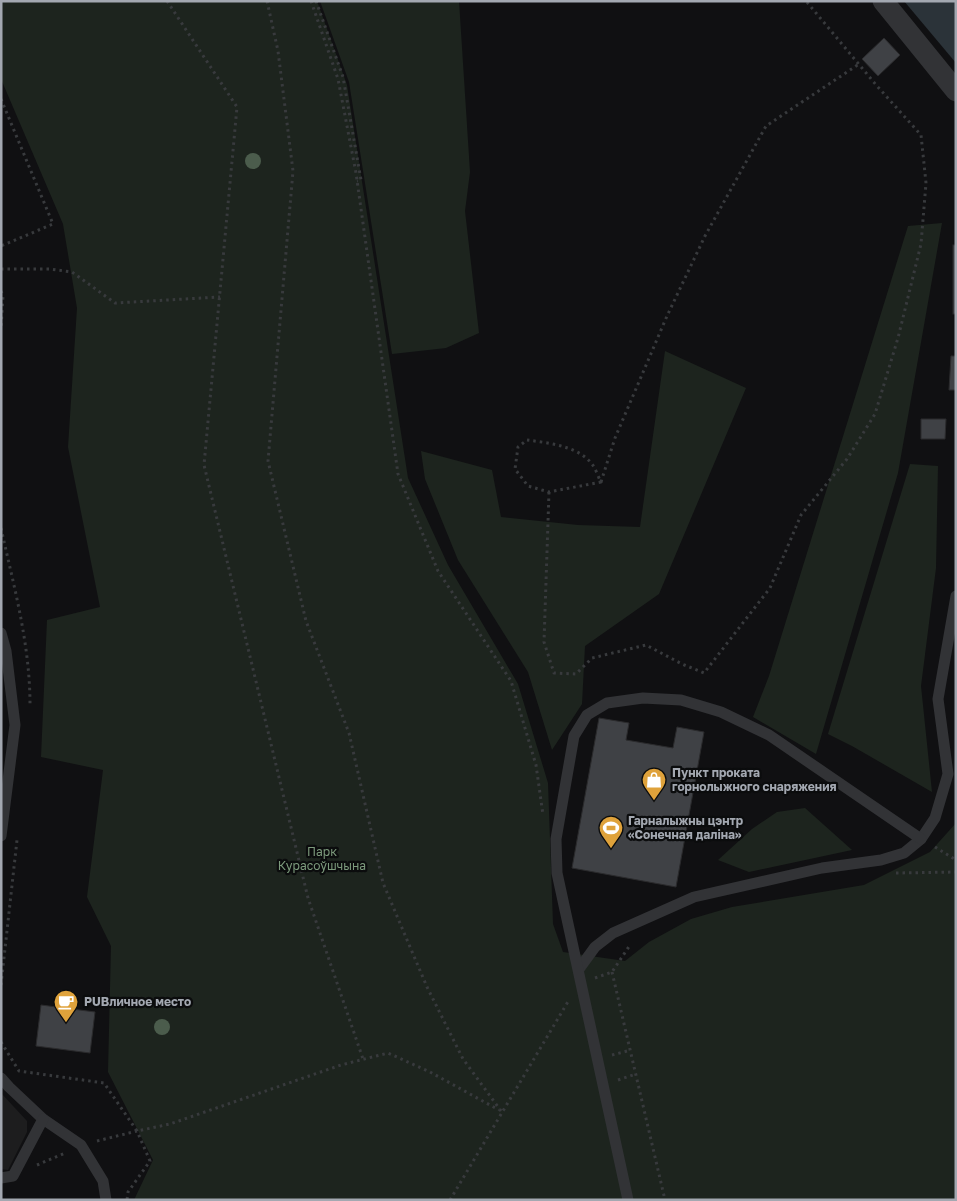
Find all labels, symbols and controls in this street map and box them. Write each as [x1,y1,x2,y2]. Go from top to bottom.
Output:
place label: Пункт проката горнолыжного снаряжения [672,765,837,794]
shop icon: Пункт проката горнолыжного снаряжения [641,767,667,801]
place label: Гарналыжны цэнтр «Сонечная даліна» [628,813,744,842]
sports icon: Гарналыжны цэнтр «Сонечная даліна» [598,815,624,849]
park label: Парк Курасоўшчына [278,844,366,873]
cafe icon: PUBличное место [53,989,79,1023]
place label: PUBличное место [84,994,191,1009]

